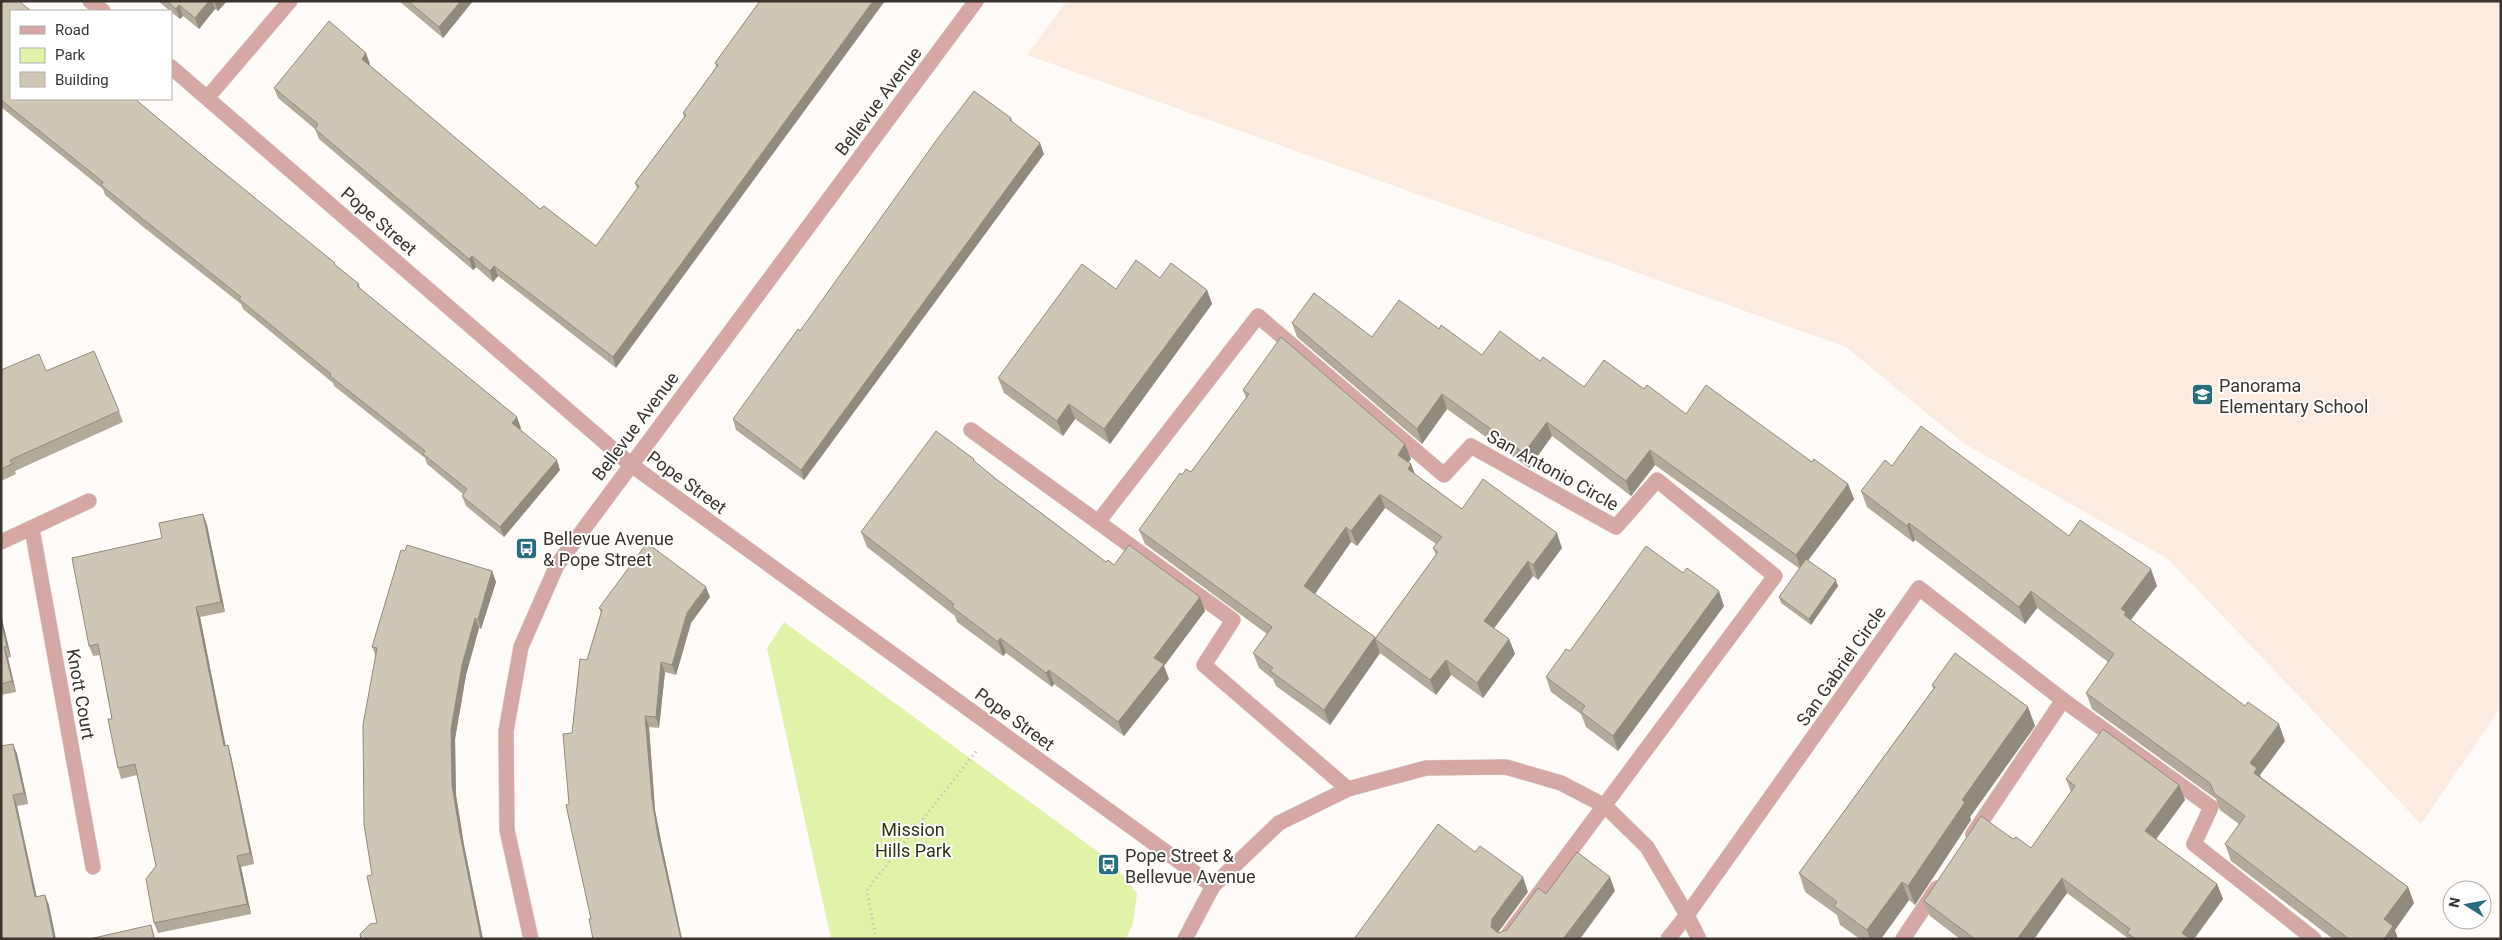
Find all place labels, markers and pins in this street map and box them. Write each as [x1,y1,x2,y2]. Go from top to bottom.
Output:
place label: Panorama Elementary School [2219,375,2368,417]
school or university icon: Panorama Elementary School [2191,383,2215,407]
place label: Bellevue Avenue & Pope Street [543,528,673,570]
bus stop icon: Bellevue Avenue & Pope Street [515,536,539,560]
place label: Pope Street & Bellevue Avenue [1125,845,1255,887]
bus stop icon: Pope Street & Bellevue Avenue [1097,853,1121,877]

